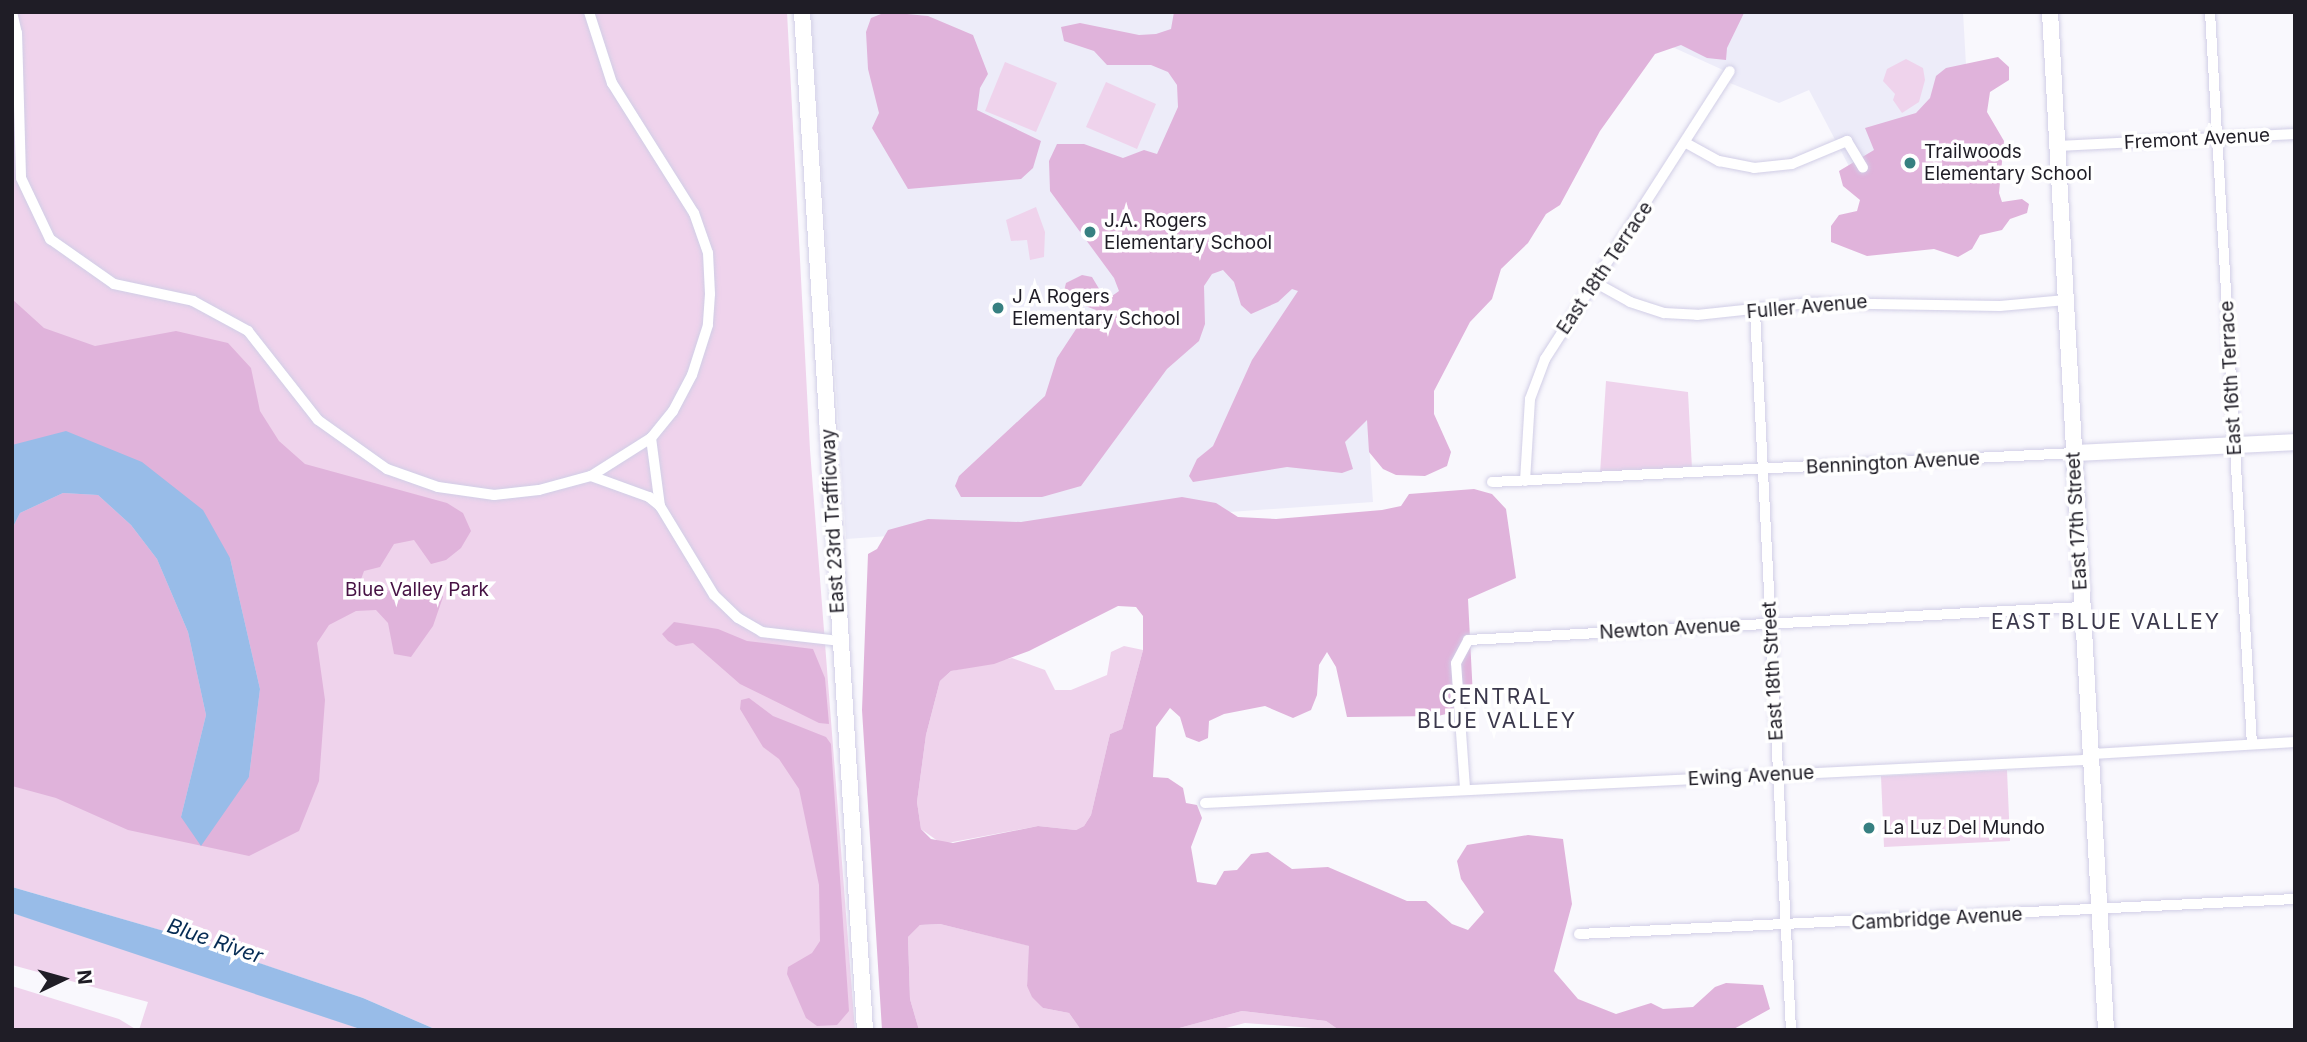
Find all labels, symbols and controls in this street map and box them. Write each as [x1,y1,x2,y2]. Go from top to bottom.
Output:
street label: Fremont Avenue [2123,124,2271,154]
place label: Trailwoods Elementary School [1924,141,2092,185]
marker: Trailwoods Elementary School [1902,155,1918,171]
street label: East 18th Terrace [1552,197,1658,339]
place label: J.A. Rogers Elementary School [1104,210,1272,254]
marker: J.A. Rogers Elementary School [1082,224,1098,240]
place label: J A Rogers Elementary School [1012,286,1180,330]
street label: Fuller Avenue [1746,290,1868,324]
marker: J A Rogers Elementary School [990,300,1006,316]
street label: East 16th Terrace [2216,300,2246,456]
street label: East 23rd Trafficway [817,428,849,614]
street label: Bennington Avenue [1805,447,1981,479]
street label: East 17th Street [2062,451,2092,591]
park label: Blue Valley Park [345,579,489,601]
street label: East 18th Street [1758,601,1788,741]
district label: EAST BLUE VALLEY [1993,609,2219,635]
street label: Newton Avenue [1599,614,1741,644]
district label: CENTRAL BLUE VALLEY [1418,684,1576,734]
street label: Ewing Avenue [1687,761,1815,791]
place label: La Luz Del Mundo [1883,817,2045,839]
marker: La Luz Del Mundo [1861,820,1877,836]
street label: Cambridge Avenue [1851,903,2023,935]
water label: Blue River [164,913,266,969]
north arrow [28,944,98,1014]
text: N [72,969,97,985]

